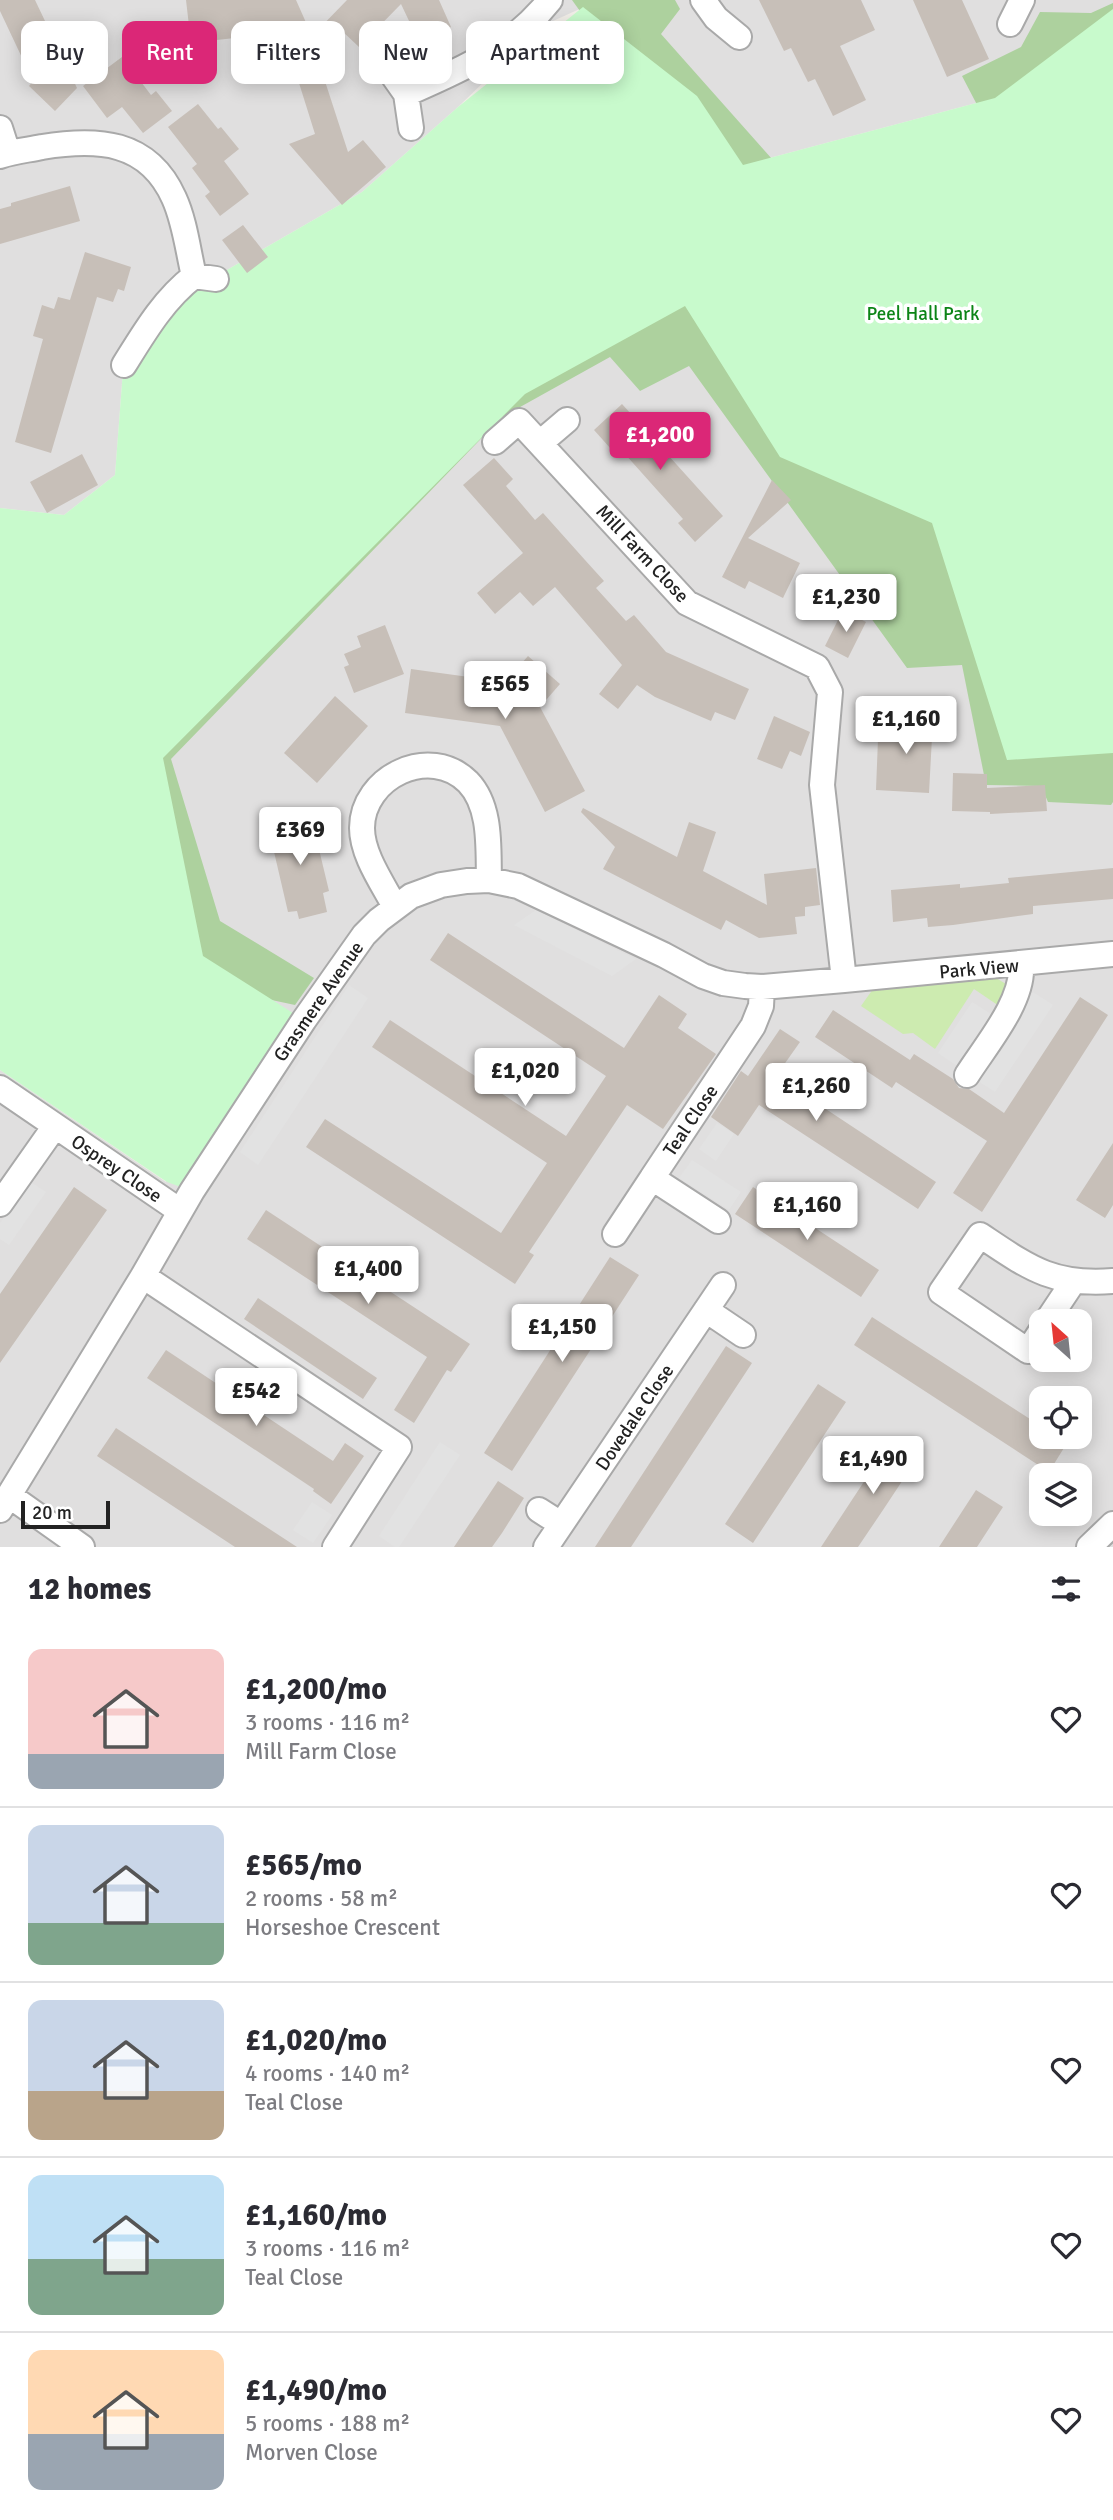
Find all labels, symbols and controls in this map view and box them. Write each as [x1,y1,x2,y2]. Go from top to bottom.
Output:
chip: Buy [21,21,108,84]
chip: Rent [122,21,217,84]
chip: Filters [231,21,345,84]
chip: New [359,21,452,84]
chip: Apartment [466,21,624,84]
park label: Peel Hall Park [866,302,980,326]
pin: £1,200 [603,412,717,472]
text: £1,200 [626,420,694,449]
street label: Mill Farm Close [591,500,694,608]
pin: £1,230 [789,574,903,634]
text: £1,230 [812,582,880,611]
pin: £565 [464,662,546,721]
text: £565 [480,669,530,698]
pin: £1,160 [849,696,963,756]
text: £1,160 [872,704,940,733]
pin: £369 [259,808,341,867]
text: £369 [275,815,325,844]
street label: Grasmere Avenue [268,937,369,1066]
street label: Park View [938,954,1020,984]
pin: £1,020 [468,1048,582,1108]
text: £1,020 [491,1056,559,1085]
pin: £1,260 [759,1064,873,1123]
text: £1,260 [782,1071,850,1100]
street label: Teal Close [658,1080,723,1161]
street label: Osprey Close [66,1130,166,1208]
pin: £1,160 [750,1182,864,1242]
text: £1,160 [773,1190,841,1219]
pin: £1,400 [311,1246,425,1306]
text: £1,400 [334,1254,402,1283]
pin: £1,150 [505,1304,619,1364]
north arrow [1029,1309,1092,1372]
map controls [1029,1309,1092,1526]
text: £1,150 [528,1312,596,1341]
street label: Dovedale Close [590,1360,679,1475]
pin: £542 [215,1368,297,1428]
text: £542 [231,1376,281,1405]
button: locate [1029,1386,1092,1449]
pin: £1,490 [816,1436,930,1496]
text: £1,490 [839,1444,907,1473]
button: layers [1029,1463,1092,1526]
scale bar [21,1498,110,1530]
text: 20 m [32,1501,72,1525]
icon: filters [1047,1570,1085,1608]
text: 12 homes [28,1571,151,1608]
text: £1,200/mo [245,1671,387,1708]
icon: home [84,1677,168,1761]
icon: heart [1047,1700,1085,1738]
text: 3 rooms · 116 m² [245,1708,410,1737]
text: Mill Farm Close [245,1737,397,1766]
text: £565/mo [245,1847,362,1884]
icon: home [84,1853,168,1937]
icon: heart [1047,1876,1085,1914]
text: 2 rooms · 58 m² [245,1884,398,1913]
text: Horseshoe Crescent [245,1913,440,1942]
text: £1,020/mo [245,2022,387,2059]
icon: home [84,2028,168,2112]
icon: heart [1047,2051,1085,2089]
text: 4 rooms · 140 m² [245,2059,410,2088]
text: Teal Close [245,2088,343,2117]
text: £1,160/mo [245,2197,387,2234]
icon: home [84,2203,168,2287]
icon: heart [1047,2226,1085,2264]
text: 3 rooms · 116 m² [245,2234,410,2263]
text: Teal Close [245,2263,343,2292]
text: £1,490/mo [245,2372,387,2409]
icon: home [84,2378,168,2462]
icon: heart [1047,2401,1085,2439]
text: 5 rooms · 188 m² [245,2409,410,2438]
text: Morven Close [245,2438,378,2467]

